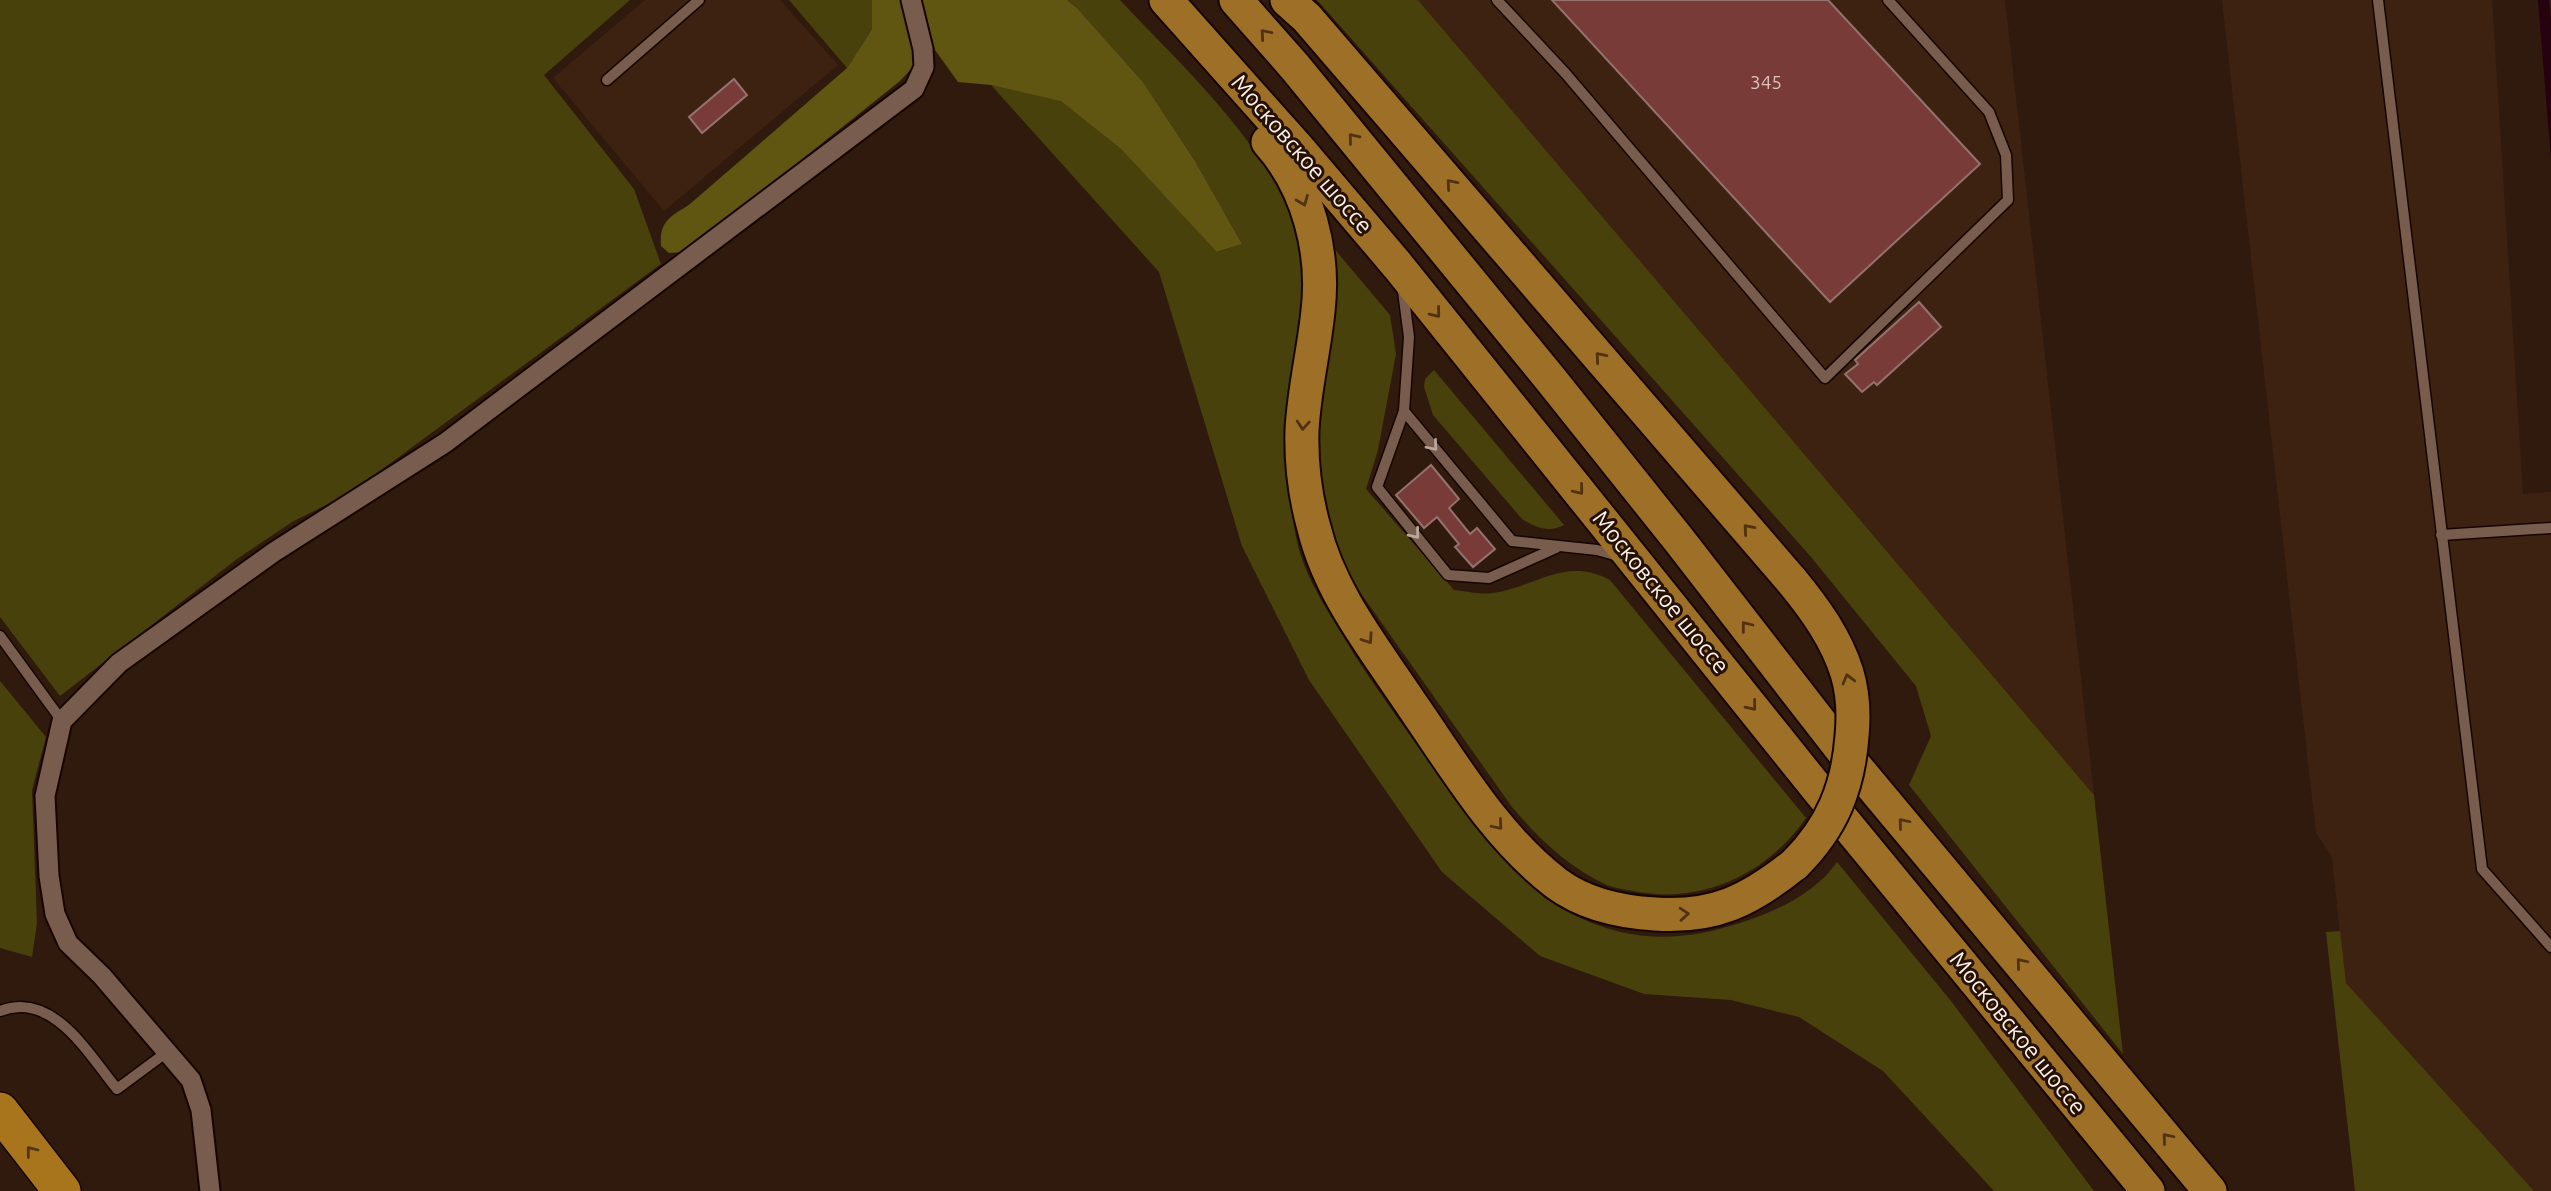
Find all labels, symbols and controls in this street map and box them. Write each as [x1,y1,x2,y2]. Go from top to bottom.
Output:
one-way arrow [1261,29,1273,42]
street label: Московское шоссе [1227,69,1378,238]
house number: 345 [1750,71,1782,93]
one-way arrow [1349,134,1361,147]
one-way arrow [1447,180,1459,193]
one-way arrow [1295,194,1309,206]
one-way arrow [1428,304,1440,317]
one-way arrow [1596,352,1608,365]
one-way arrow [1296,420,1311,431]
one-way arrow [1424,438,1437,450]
one-way arrow [1571,481,1583,494]
street label: Московское шоссе [1588,506,1734,678]
one-way arrow [1744,524,1756,537]
one-way arrow [1407,526,1419,539]
one-way arrow [1742,621,1754,634]
one-way arrow [1360,631,1372,644]
one-way arrow [1842,673,1856,685]
one-way arrow [1743,698,1756,710]
one-way arrow [1490,817,1502,830]
one-way arrow [1899,818,1912,830]
one-way arrow [1679,907,1690,922]
street label: Московское шоссе [1945,947,2091,1119]
one-way arrow [2017,959,2029,972]
one-way arrow [2162,1134,2175,1146]
one-way arrow [27,1146,40,1158]

